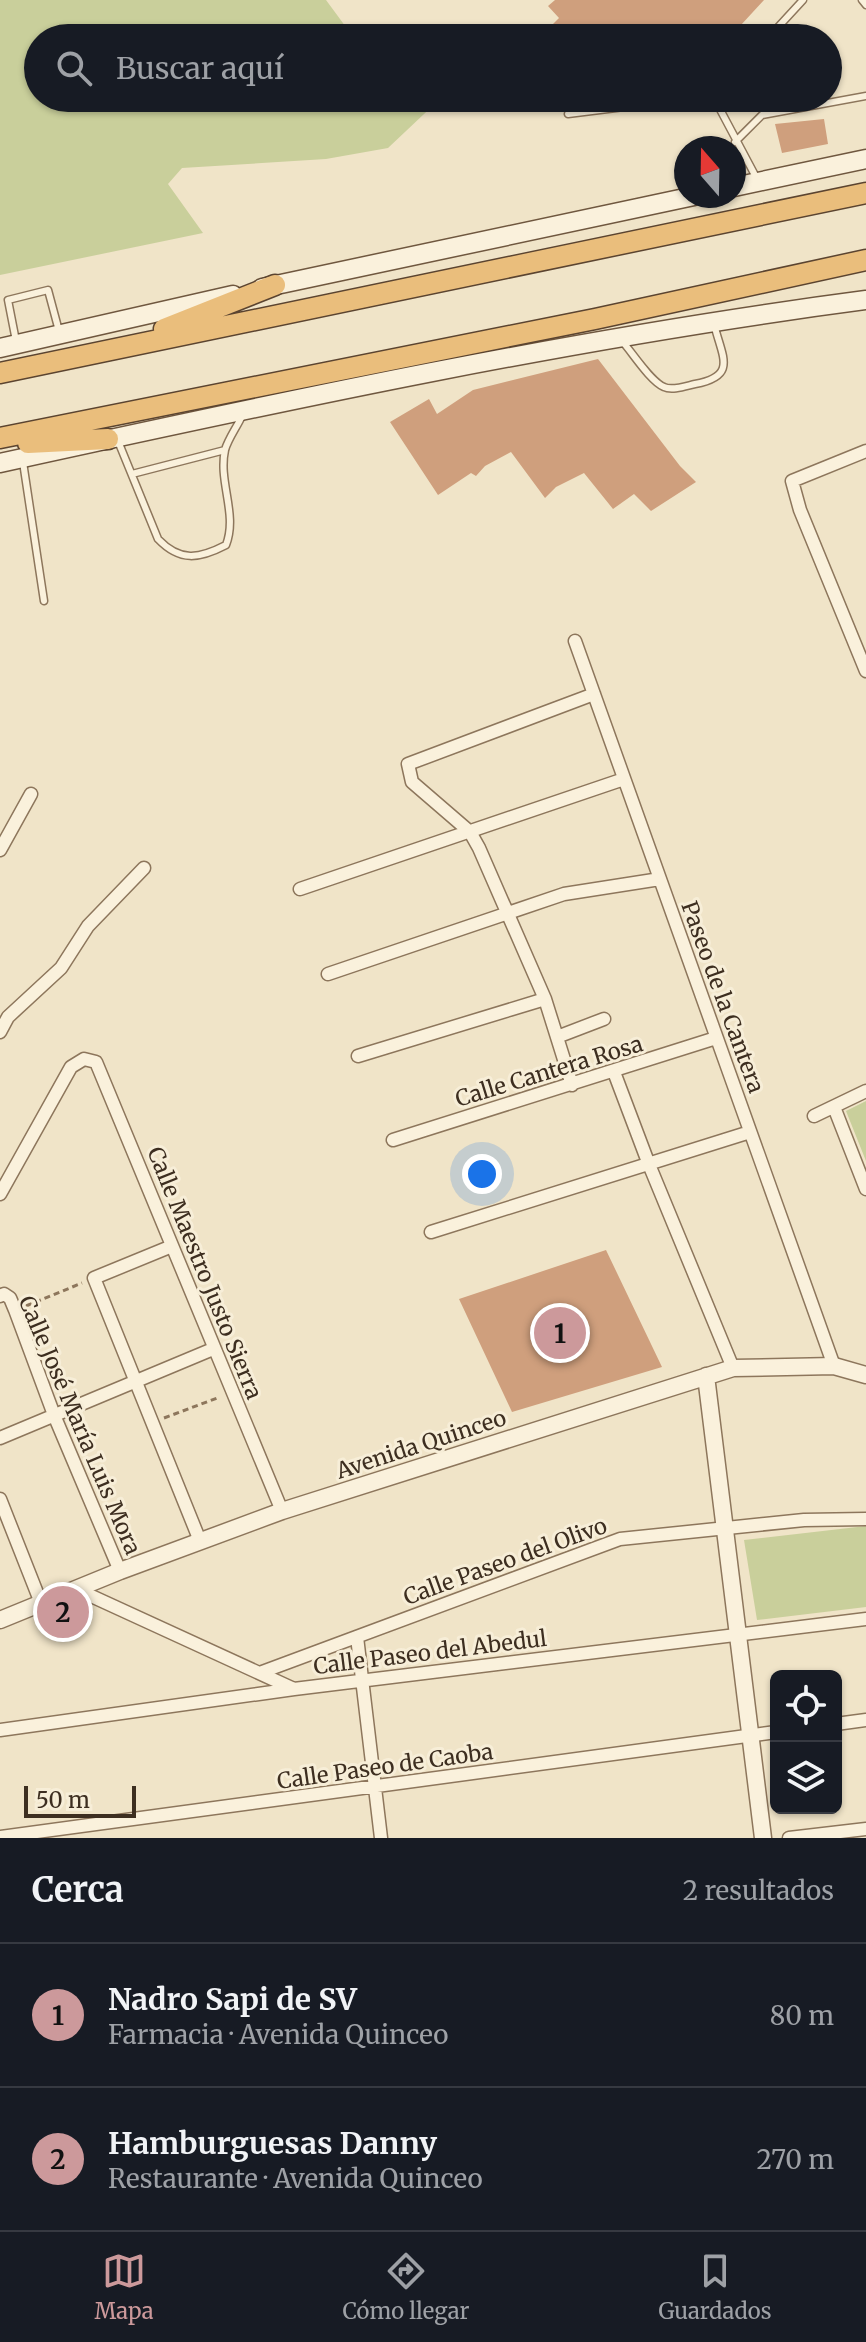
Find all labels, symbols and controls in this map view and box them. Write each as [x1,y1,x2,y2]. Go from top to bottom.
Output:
search box [24,24,842,112]
icon: search [52,46,96,90]
text: Buscar aquí [116,49,284,87]
north arrow [674,136,746,208]
street label: Paseo de la Cantera [675,897,771,1097]
street label: Calle Cantera Rosa [452,1029,646,1113]
street label: Calle Maestro Justo Sierra [141,1143,269,1403]
your location [462,1154,502,1194]
street label: Calle José María Luis Mora [13,1291,147,1559]
pin: 1 [534,1303,586,1363]
street label: Avenida Quinceo [331,1403,510,1485]
street label: Calle Paseo del Olivo [399,1511,611,1611]
pin: 2 [37,1582,89,1642]
street label: Calle Paseo del Abedul [312,1624,548,1680]
map controls [770,1670,842,1814]
button: locate [770,1670,842,1742]
street label: Calle Paseo de Caoba [275,1737,495,1795]
button: layers [770,1742,842,1814]
scale bar [24,1782,136,1818]
text: 50 m [36,1786,90,1814]
text: Cerca [32,1869,124,1911]
text: 2 resultados [683,1874,834,1907]
text: Nadro Sapi de SV [108,1980,357,2018]
text: 1 [52,1999,64,2032]
text: 80 m [770,1999,834,2032]
text: Farmacia · Avenida Quinceo [108,2018,448,2051]
text: Hamburguesas Danny [108,2124,437,2162]
text: 2 [50,2143,66,2176]
text: 270 m [757,2143,834,2176]
text: Restaurante · Avenida Quinceo [108,2162,483,2195]
tab: Mapa [95,2249,153,2325]
tab: Cómo llegar [342,2249,469,2325]
tab: Guardados [658,2249,771,2325]

